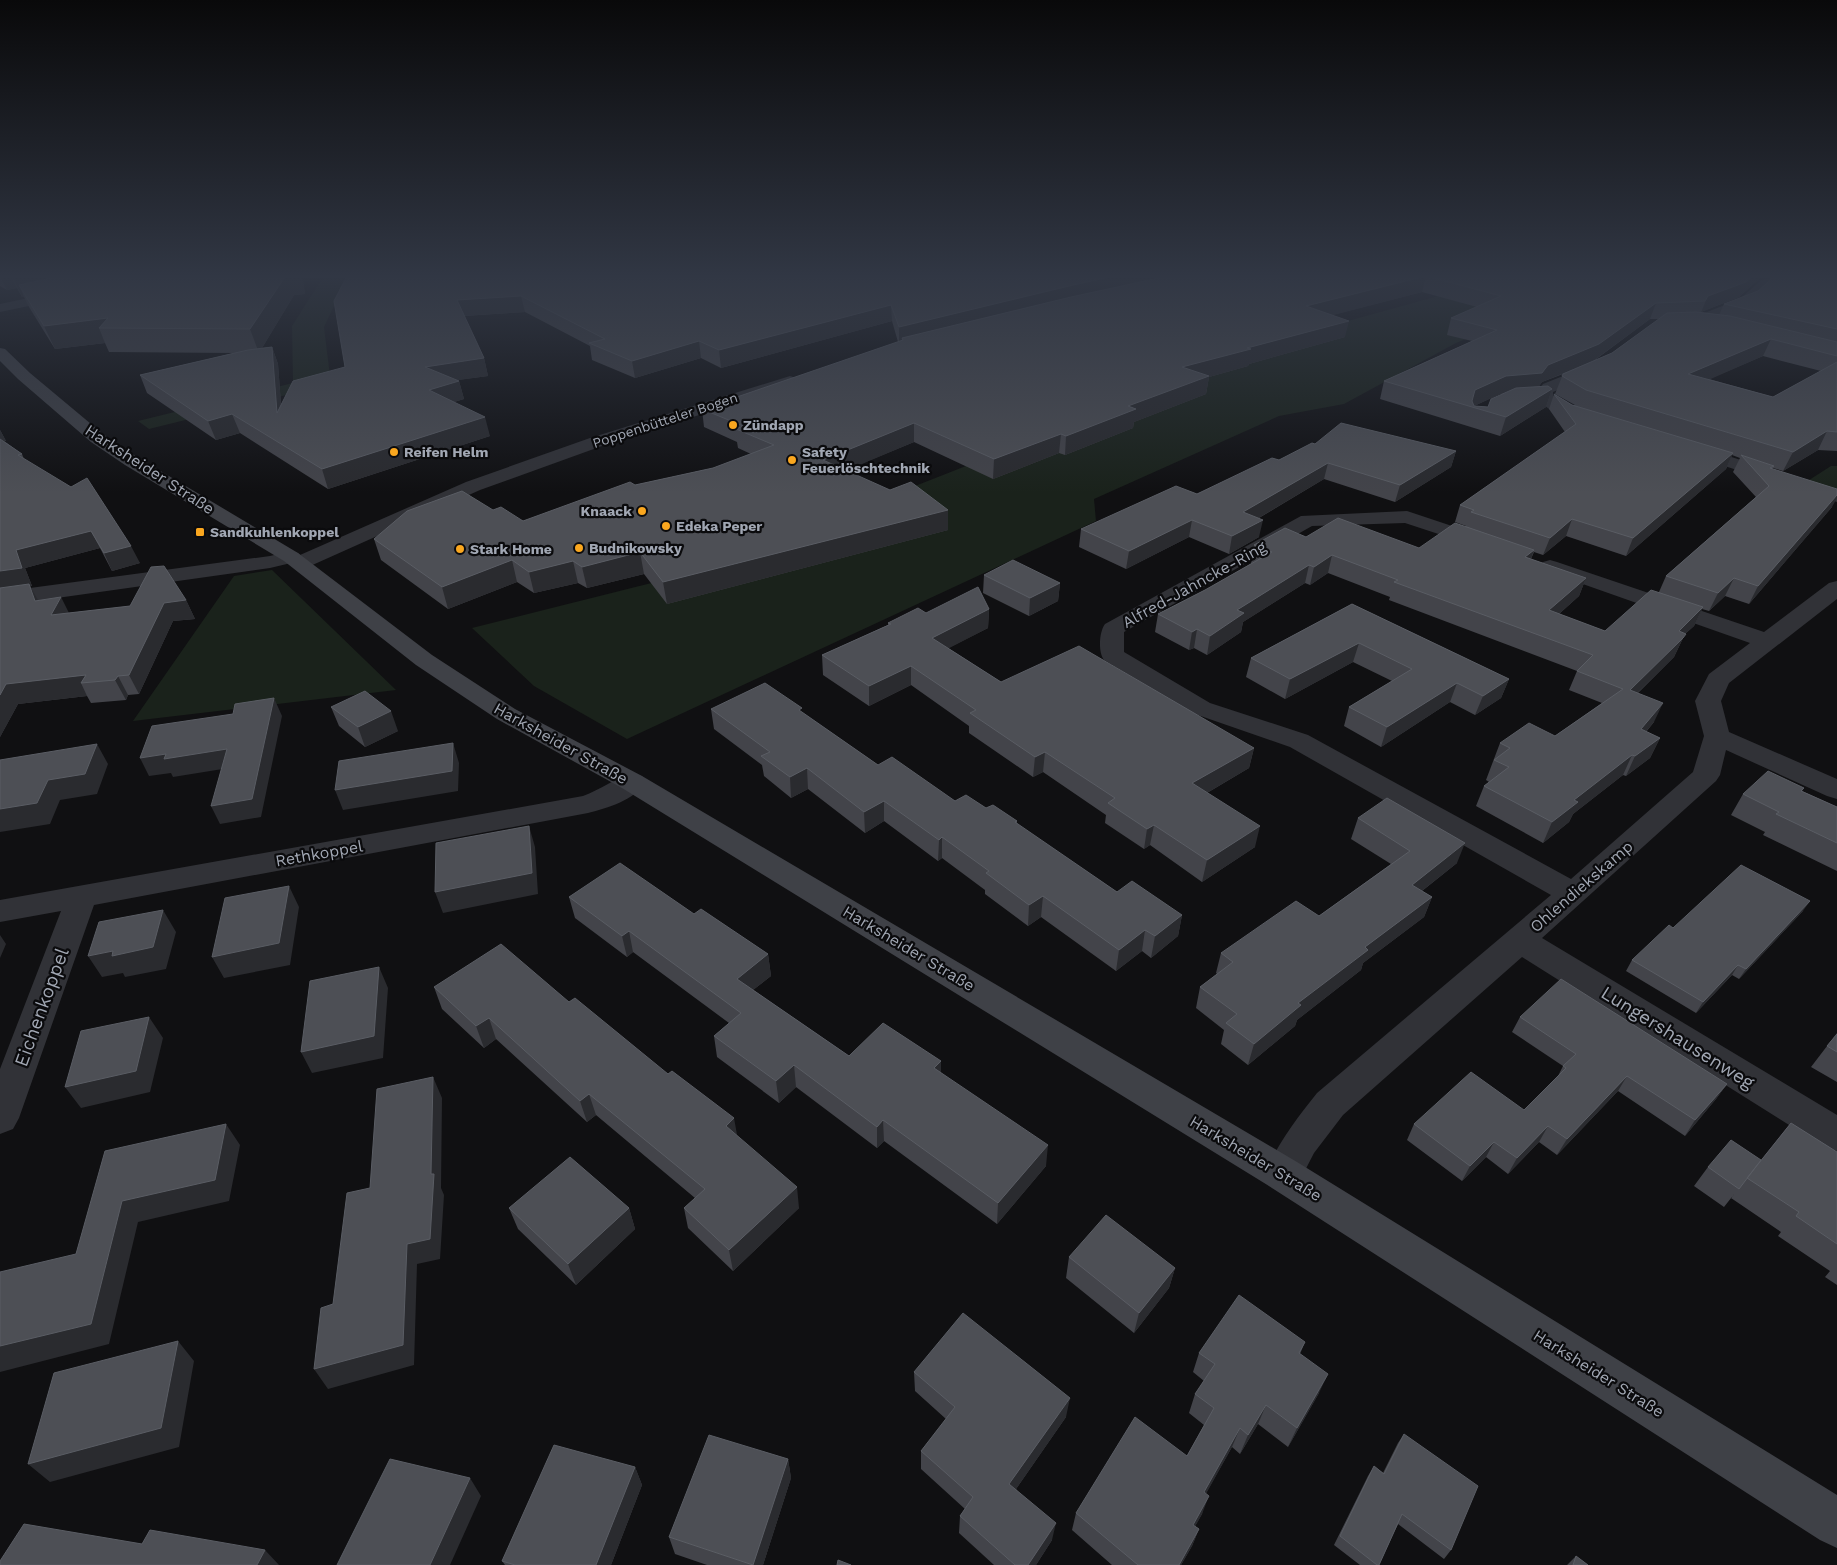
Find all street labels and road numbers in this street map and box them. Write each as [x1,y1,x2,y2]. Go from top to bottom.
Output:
street label: Poppenbütteler Bogen [590,389,740,451]
street label: Harksheider Straße [82,421,218,518]
street label: Alfred-Jahncke-Ring [1119,537,1270,632]
street label: Harksheider Straße [490,699,631,788]
street label: Rethkoppel [274,836,364,871]
street label: Ohlendiekskamp [1526,837,1637,936]
street label: Harksheider Straße [839,902,978,995]
street label: Eichenkoppel [9,944,74,1070]
street label: Lungershausenweg [1597,981,1759,1094]
street label: Harksheider Straße [1186,1112,1325,1205]
street label: Harksheider Straße [1530,1326,1667,1421]

